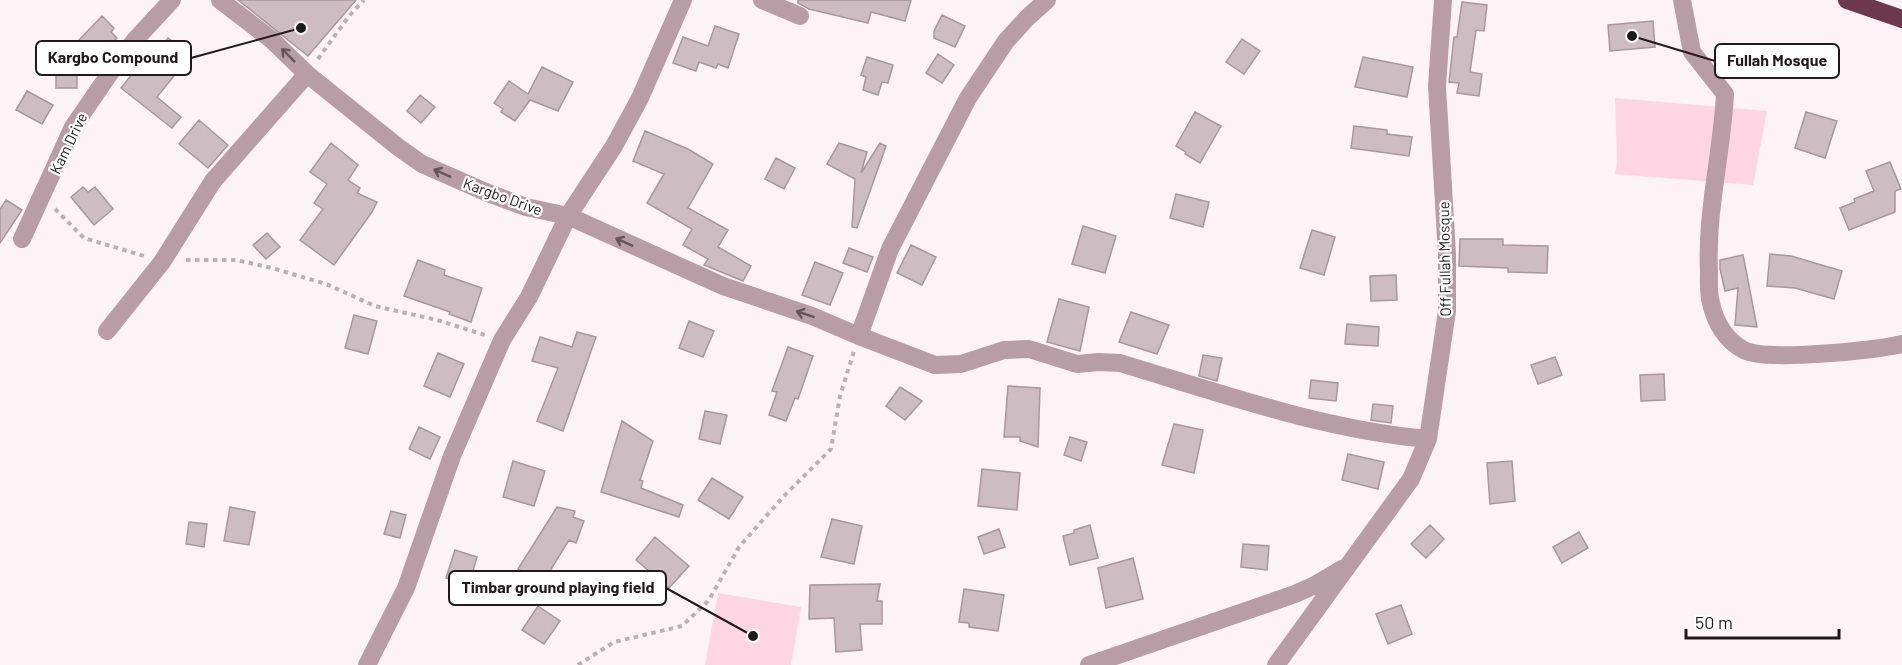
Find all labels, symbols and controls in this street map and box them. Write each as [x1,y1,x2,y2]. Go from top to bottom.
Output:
callout: Kargbo Compound [36,41,191,75]
callout: Fullah Mosque [1715,44,1839,78]
text: Kargbo Compound [48,47,178,66]
one-way arrow [280,48,295,63]
text: Fullah Mosque [1727,50,1827,69]
street label: Kam Drive [46,110,90,176]
one-way arrow [434,167,452,178]
street label: Kargbo Drive [461,173,545,219]
street label: Off Fullah Mosque [1434,201,1454,317]
one-way arrow [615,236,633,248]
one-way arrow [796,308,815,319]
callout: Timbar ground playing field [449,571,666,605]
text: Timbar ground playing field [461,577,655,596]
scale bar [1686,602,1839,640]
text: 50 m [1695,611,1733,633]

